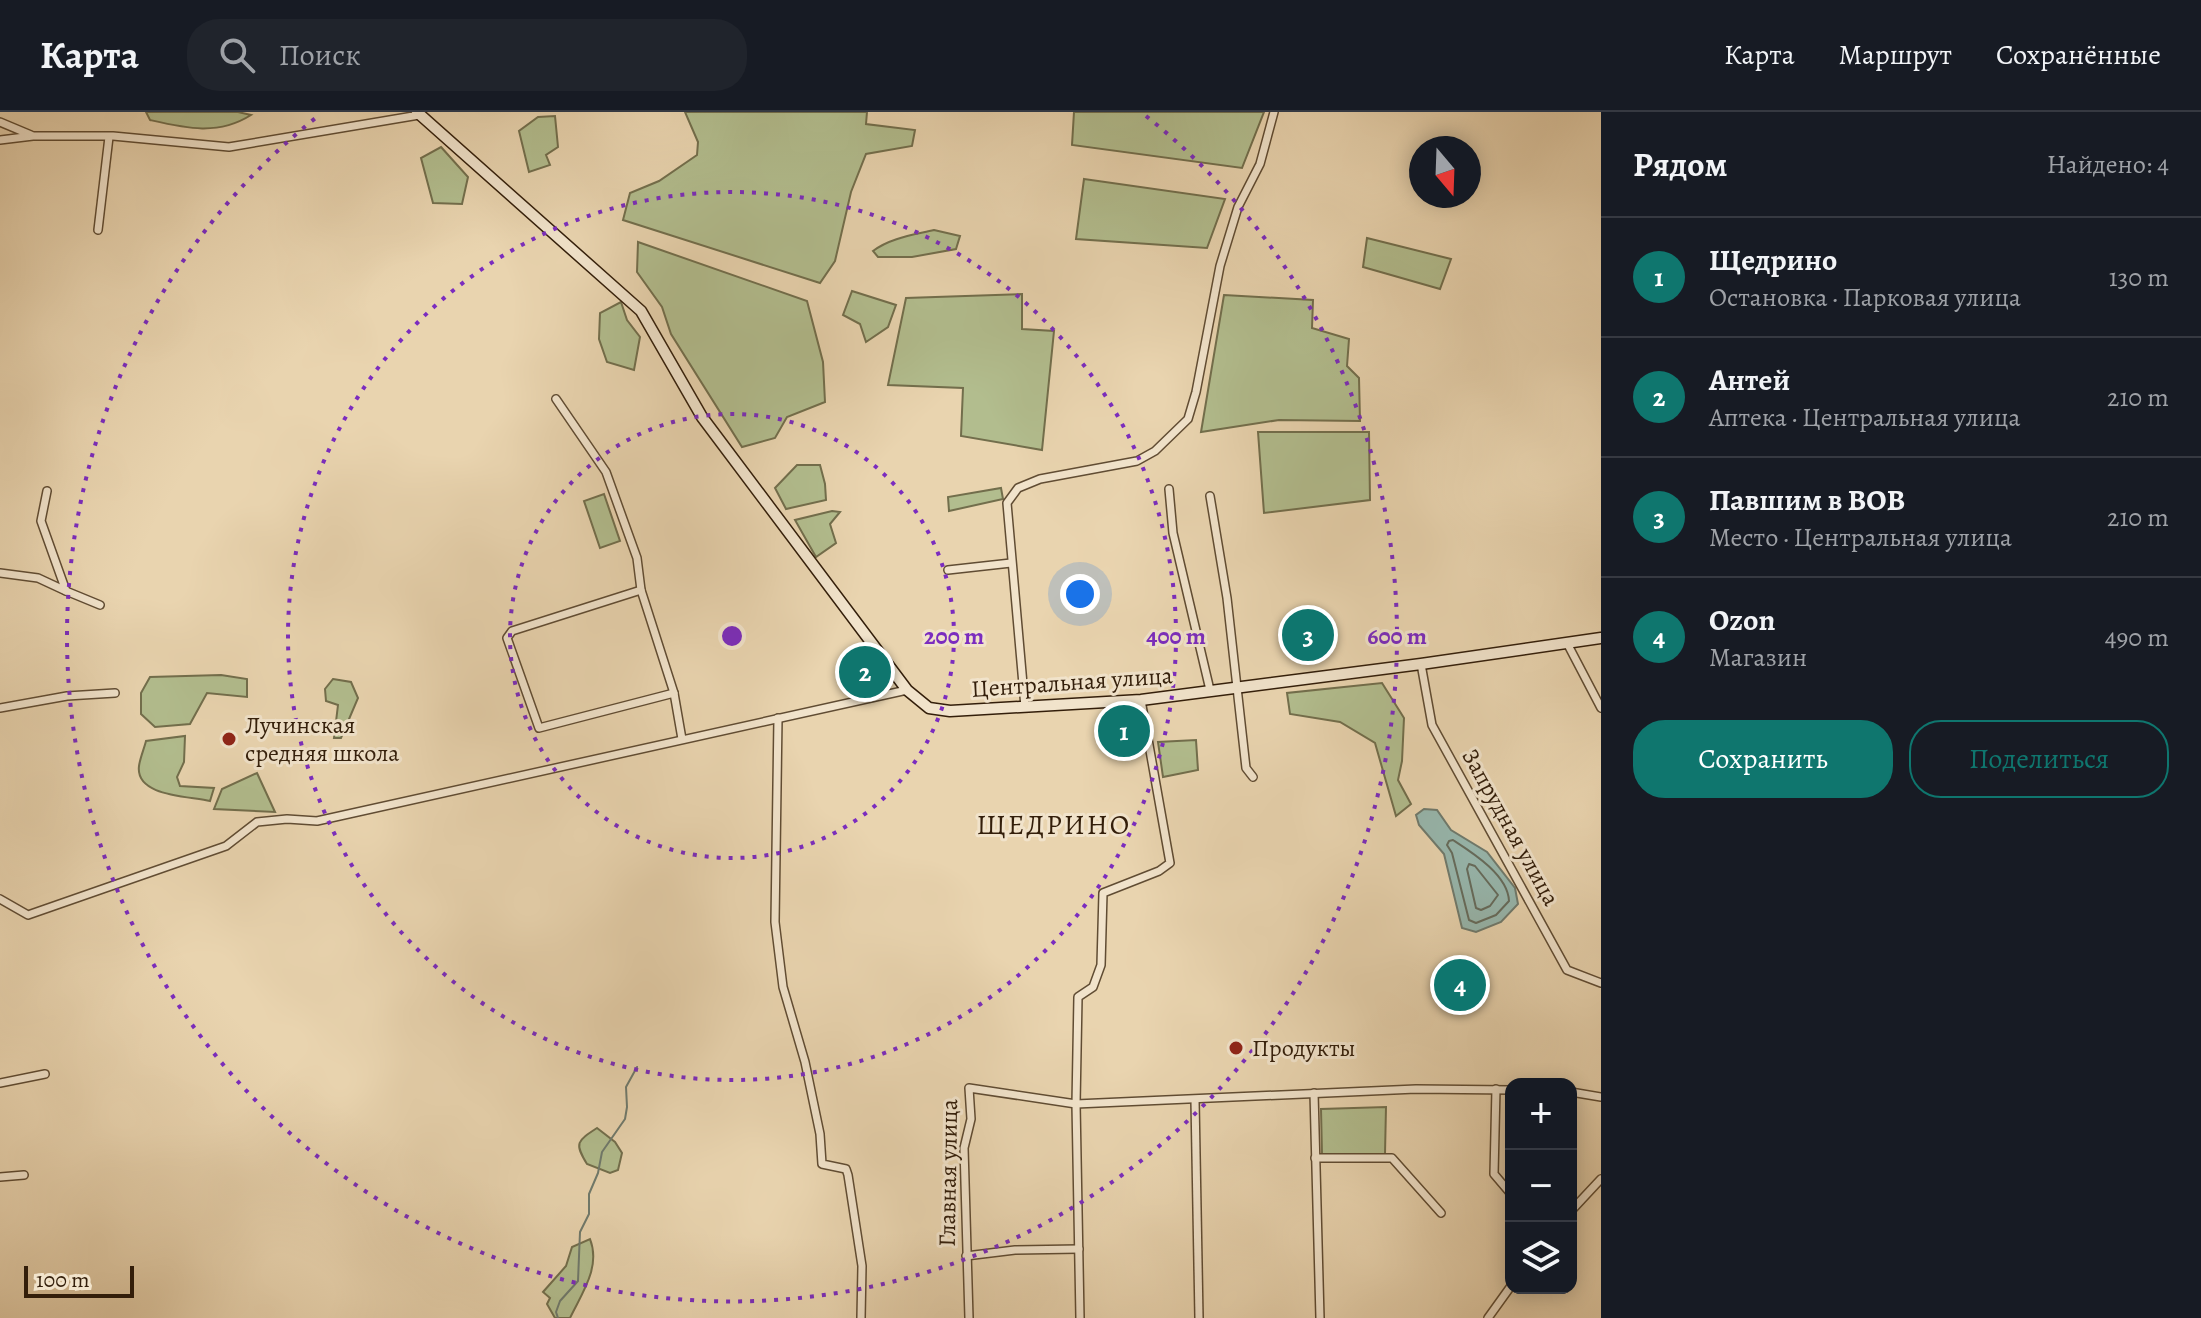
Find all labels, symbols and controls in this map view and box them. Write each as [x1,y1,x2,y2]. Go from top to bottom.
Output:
search box [187,19,747,91]
text: Карта [40,29,139,81]
icon: search [215,33,259,77]
text: Поиск [279,35,361,75]
text: Карта [1724,36,1795,74]
text: Маршрут [1839,36,1952,74]
text: Сохранённые [1996,36,2161,74]
north arrow [1409,136,1481,208]
text: Рядом [1633,141,1727,188]
text: Найдено: 4 [2047,147,2169,182]
text: Щедрино [1709,240,1837,280]
text: 1 [1654,260,1664,295]
text: 130 m [2109,260,2169,295]
text: Остановка · Парковая улица [1709,280,2021,315]
text: Антей [1709,360,1790,400]
text: 2 [1653,380,1665,415]
text: 210 m [2107,380,2169,415]
text: Аптека · Центральная улица [1709,400,2020,435]
text: Павшим в ВОВ [1709,480,1905,520]
text: 3 [1653,500,1665,535]
text: 210 m [2107,500,2169,535]
text: Место · Центральная улица [1709,520,2012,555]
your location [1060,574,1100,614]
text: Ozon [1709,600,1775,640]
pin: 3 [1282,605,1334,665]
text: 200 m [924,620,984,652]
text: 400 m [1146,620,1206,652]
text: 600 m [1367,620,1427,652]
text: 4 [1653,620,1665,655]
text: 490 m [2105,620,2169,655]
centre of rings [718,622,746,650]
text: Магазин [1709,640,1807,675]
pin: 2 [839,642,891,702]
street label: Центральная улица [970,659,1174,705]
pin: 1 [1098,701,1150,761]
place label: Лучинская средняя школа [245,709,399,769]
button: Сохранить [1633,720,1893,798]
button: Поделиться [1909,720,2169,798]
marker: Лучинская средняя школа [220,730,238,748]
street label: Запрудная улица [1455,743,1567,911]
district label: ЩЕДРИНО [977,806,1131,844]
pin: 4 [1434,955,1486,1015]
place label: Продукты [1252,1032,1356,1064]
marker: Продукты [1227,1039,1245,1057]
map controls [1505,1078,1577,1294]
button: + [1505,1078,1577,1150]
street label: Главная улица [931,1099,965,1247]
button: − [1505,1150,1577,1222]
button: layers [1505,1222,1577,1294]
scale bar [24,1262,134,1298]
text: 100 m [36,1265,90,1295]

